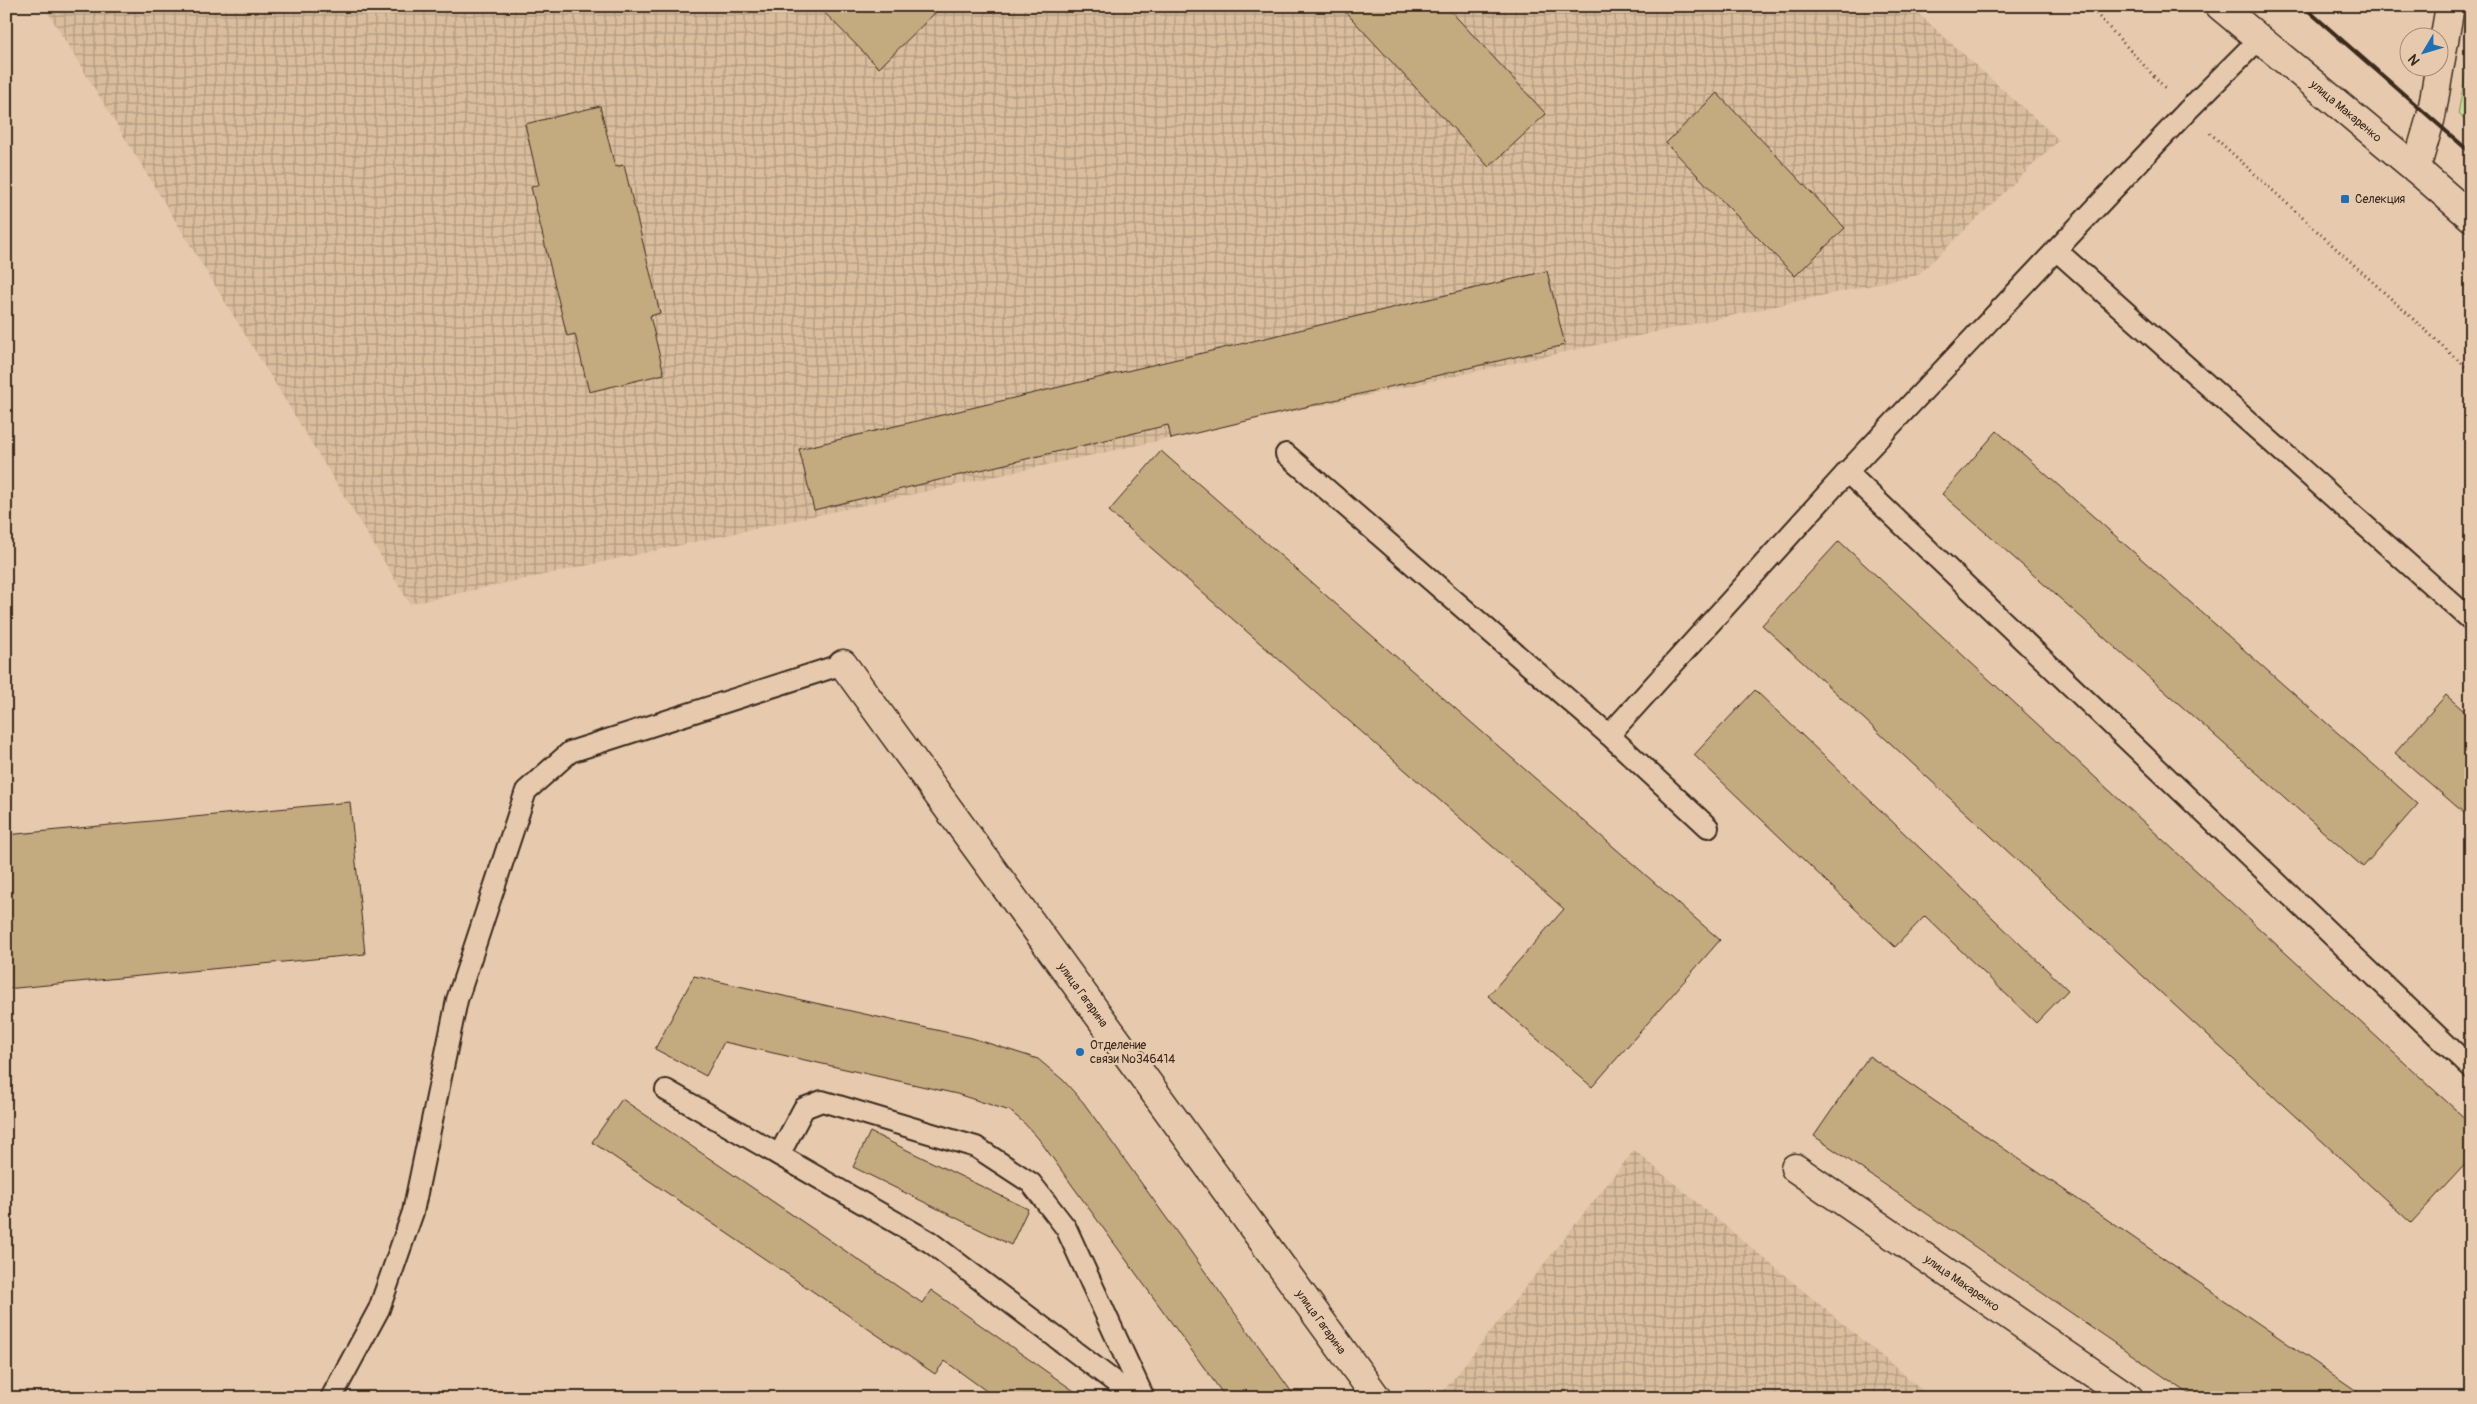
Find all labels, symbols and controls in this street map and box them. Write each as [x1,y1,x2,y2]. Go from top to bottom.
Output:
north arrow [2400,28,2450,78]
text: N [2405,51,2424,69]
street label: улица Макаренко [2306,76,2385,146]
place label: Селекция [2355,192,2406,207]
marker: Селекция [2339,193,2351,205]
street label: улица Гагарина [1054,959,1111,1031]
place label: Отделение связи №346414 [1090,1038,1175,1067]
marker: Отделение связи №346414 [1074,1046,1086,1058]
street label: улица Макаренко [1920,1251,2003,1315]
street label: улица Гагарина [1292,1286,1349,1358]

